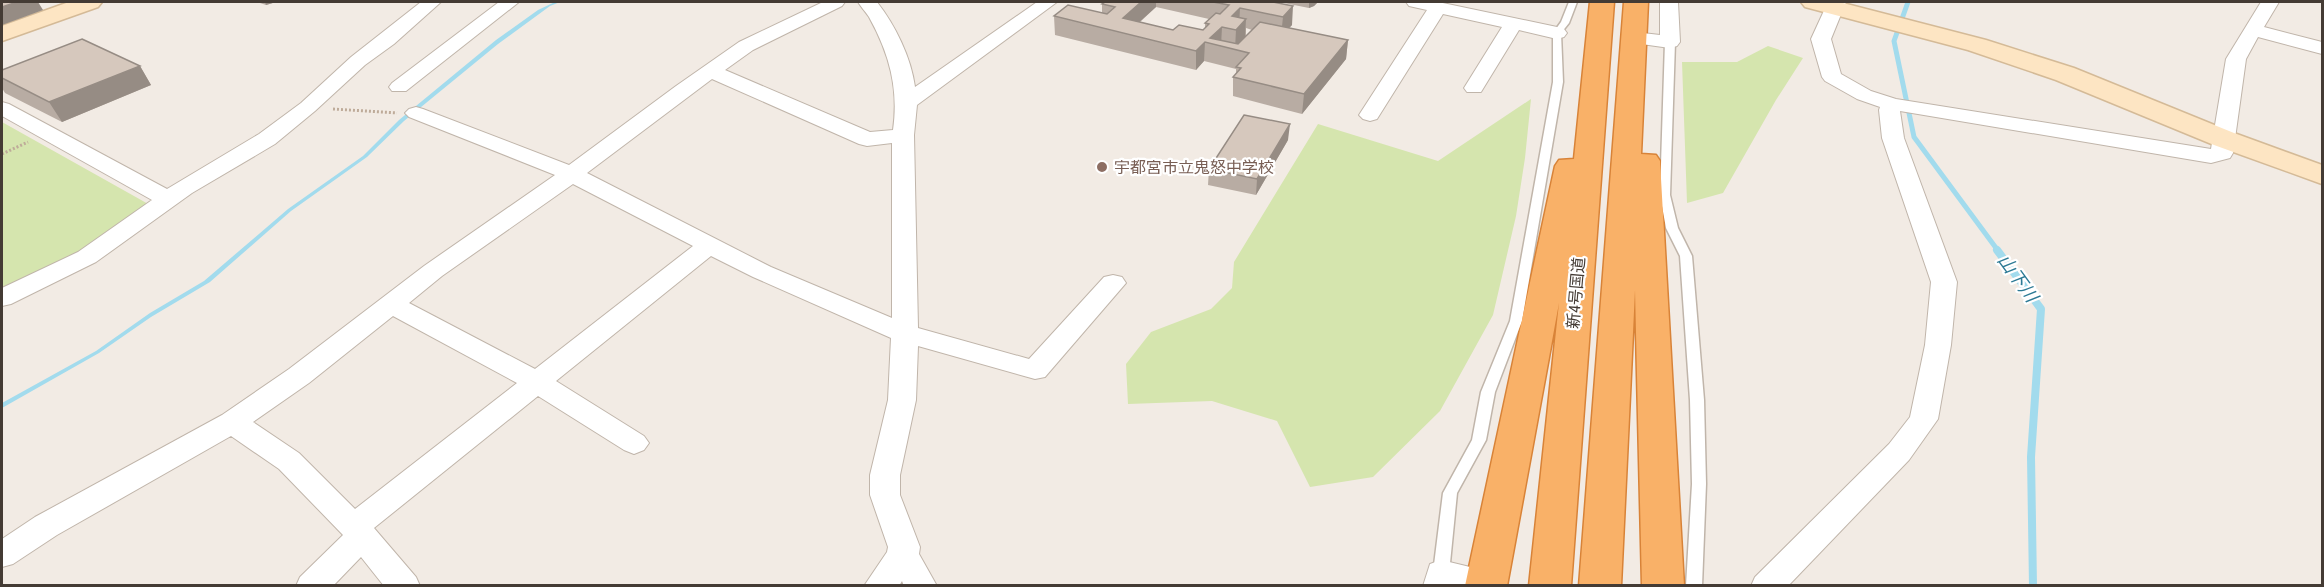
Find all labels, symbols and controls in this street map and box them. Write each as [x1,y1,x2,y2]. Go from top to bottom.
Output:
place label: 宇都宮市立鬼怒中学校 [1114,158,1274,177]
marker: 宇都宮市立鬼怒中学校 [1095,160,1109,174]
water label: 山下川 [1994,250,2044,308]
street label: 新4号国道 [1563,256,1589,330]

